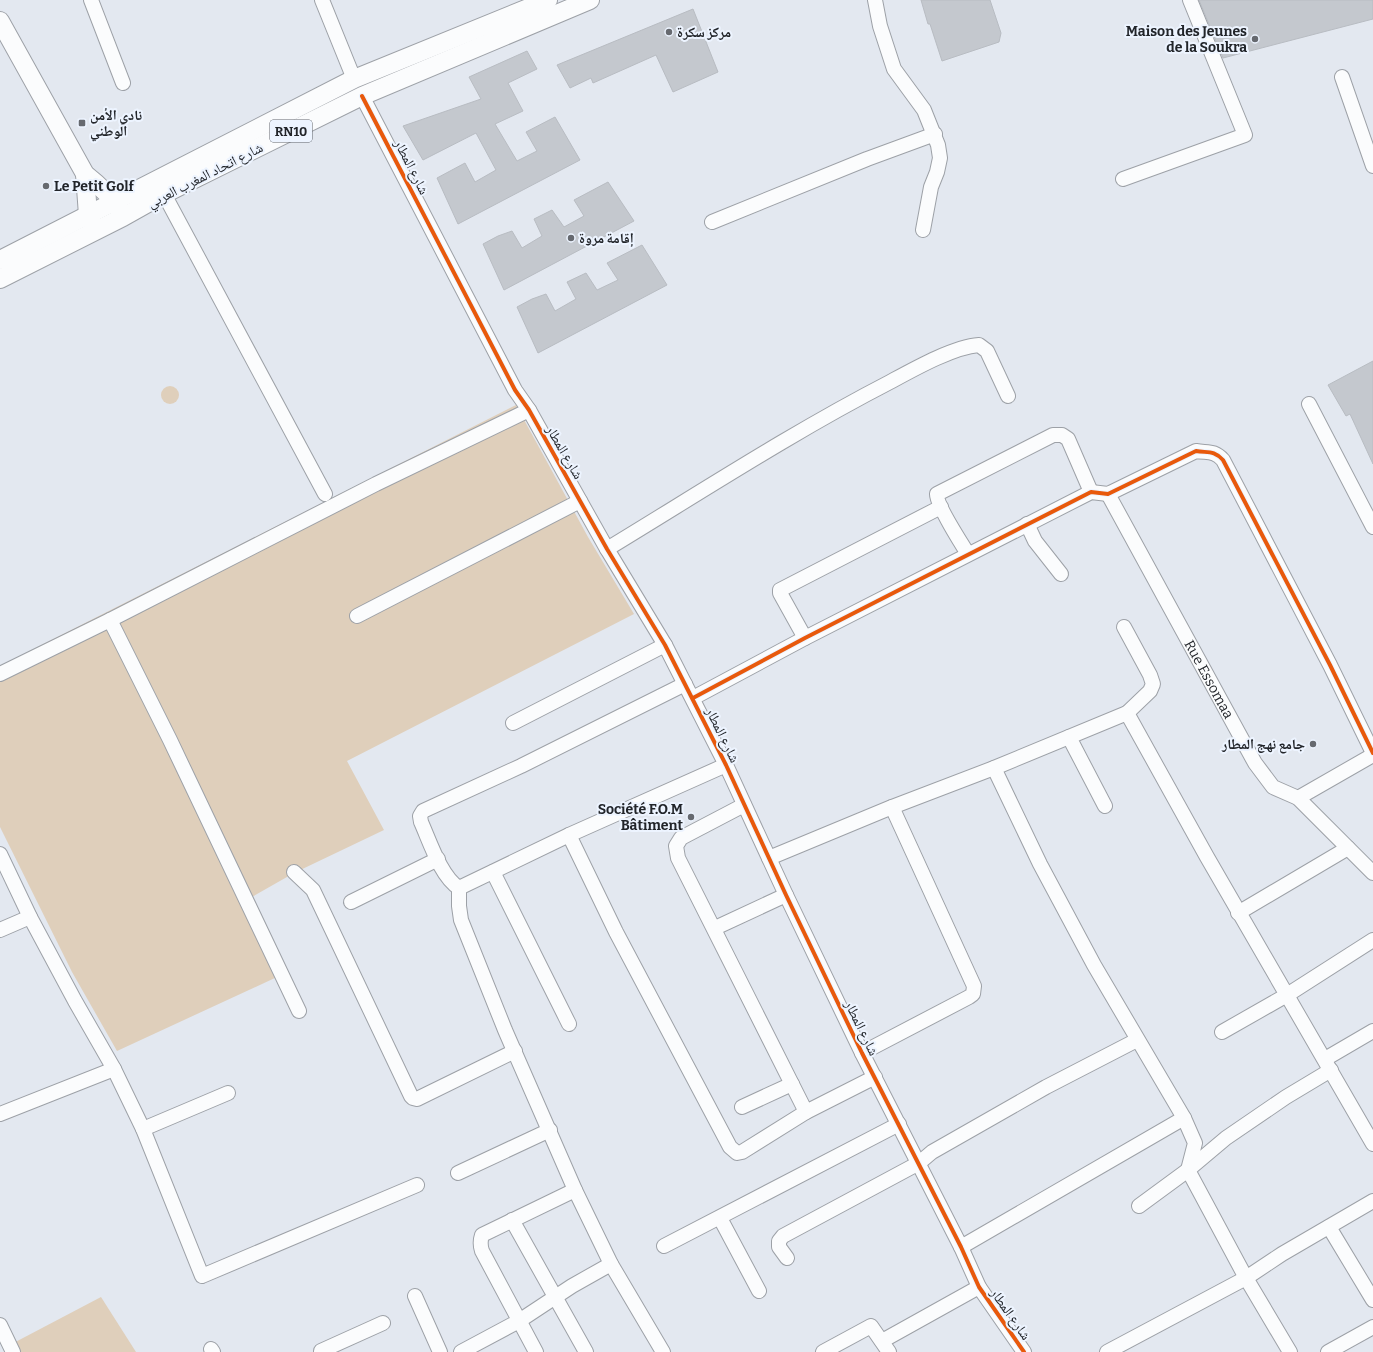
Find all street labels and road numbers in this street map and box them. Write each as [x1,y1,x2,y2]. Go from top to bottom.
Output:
road number: RN10 [270,120,312,142]
street label: شارع المطار [389,136,433,198]
street label: شارع اتحاد المغرب العربي [145,139,267,214]
street label: شارع المطار [541,421,587,483]
street label: Rue Essomaa [1180,637,1237,722]
street label: شارع المطار [701,704,743,766]
street label: شارع المطار [840,997,882,1059]
street label: شارع المطار [985,1284,1035,1344]

